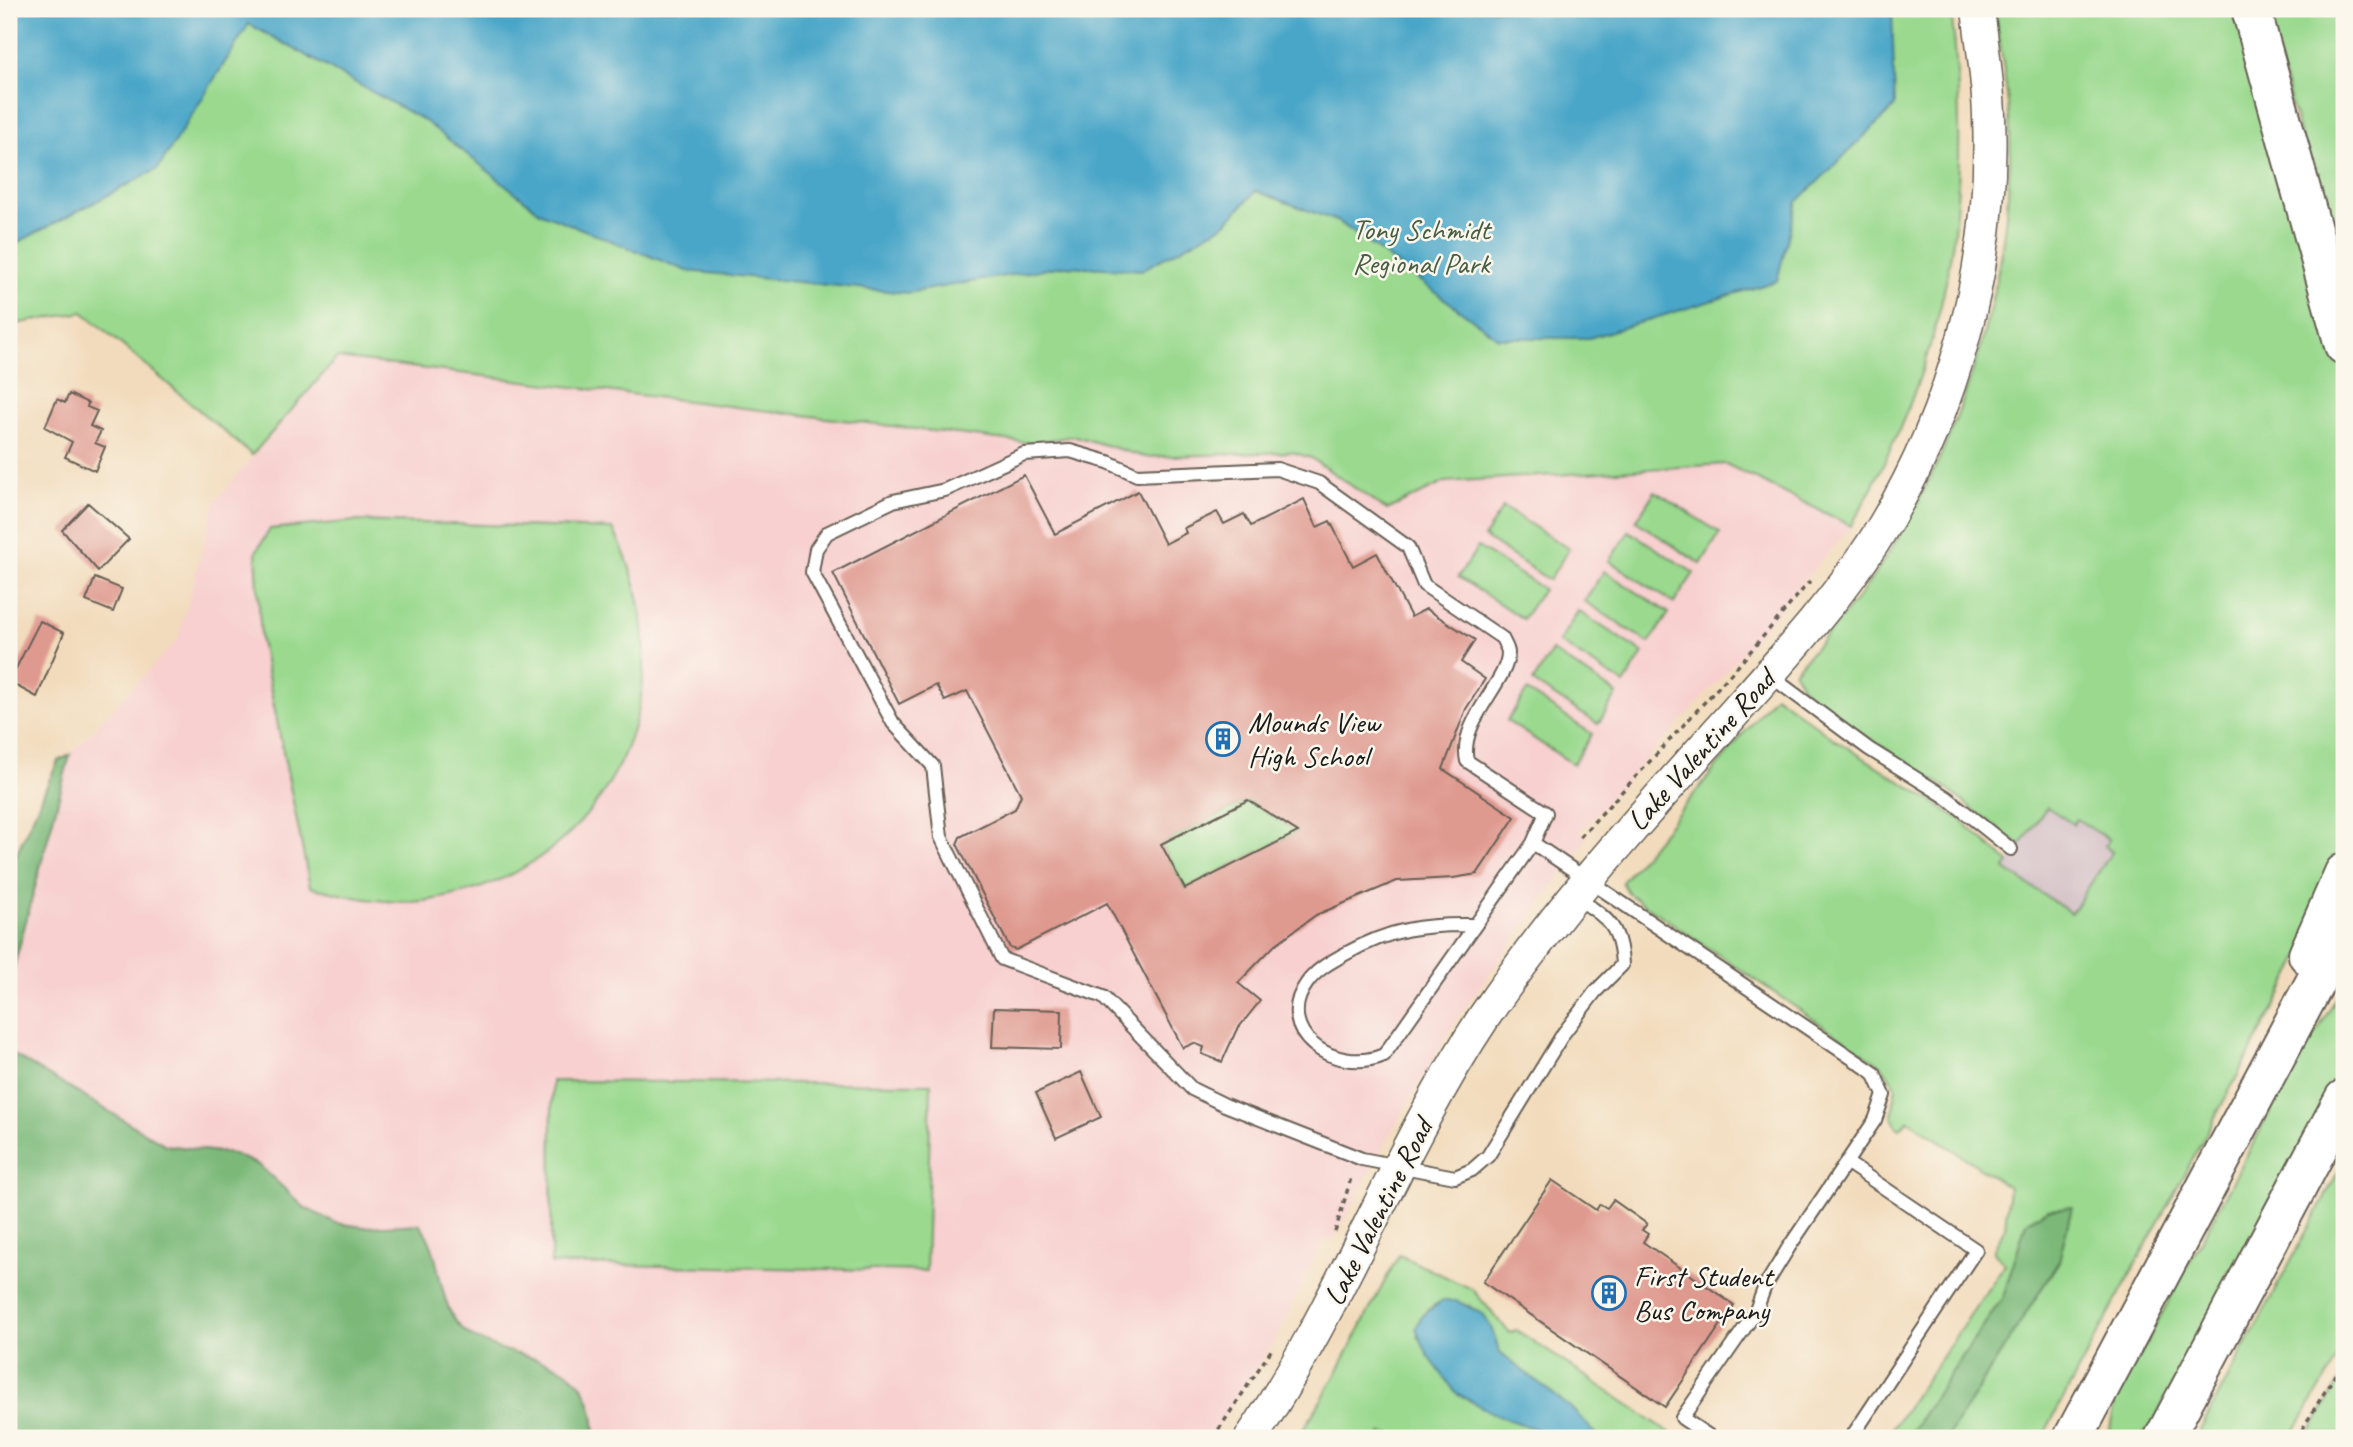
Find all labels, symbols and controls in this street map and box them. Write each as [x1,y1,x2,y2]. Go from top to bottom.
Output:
park label: Tony Schmidt Regional Park [1352,210,1493,282]
street label: Lake Valentine Road [1619,658,1786,839]
place label: Mounds View High School [1248,703,1382,775]
building icon: Mounds View High School [1204,720,1242,758]
street label: Lake Valentine Road [1315,1109,1443,1312]
place label: First Student Bus Company [1634,1257,1775,1329]
building icon: First Student Bus Company [1590,1274,1628,1312]

